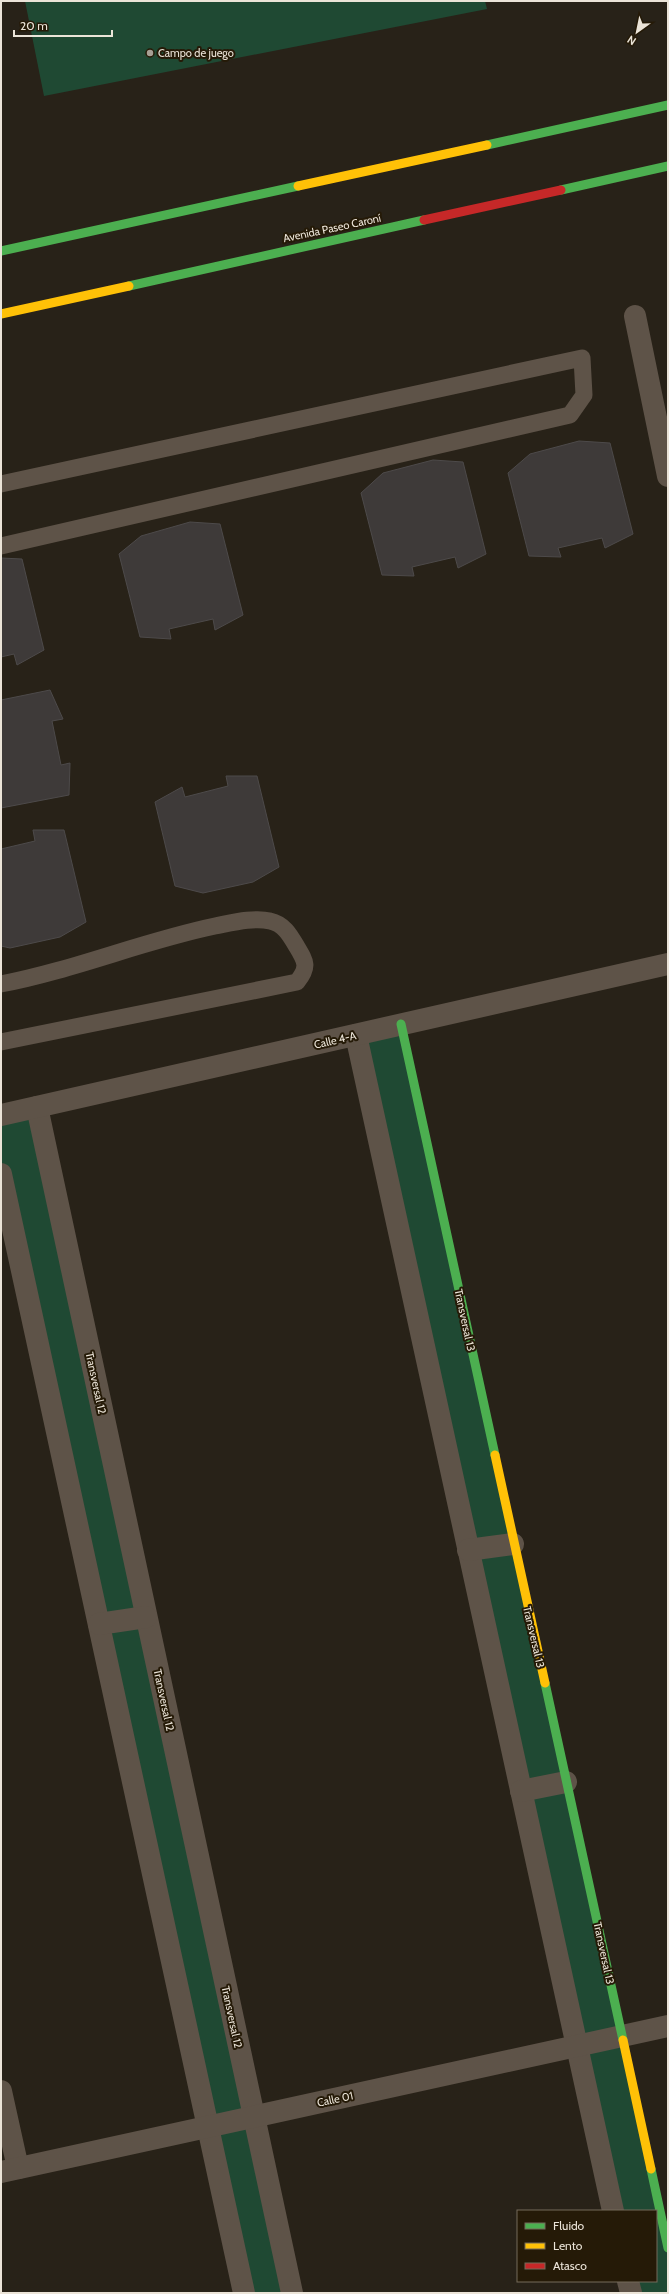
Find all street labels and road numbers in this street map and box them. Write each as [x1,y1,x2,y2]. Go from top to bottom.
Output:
street label: Avenida Paseo Caroní [282,211,383,245]
street label: Calle 4-A [312,1028,358,1052]
street label: Transversal 13 [452,1288,478,1352]
street label: Transversal 12 [83,1351,109,1415]
street label: Transversal 13 [520,1605,548,1669]
street label: Transversal 12 [151,1668,177,1732]
street label: Transversal 13 [591,1921,617,1985]
street label: Transversal 12 [219,1985,245,2049]
street label: Calle 01 [316,2088,354,2110]

